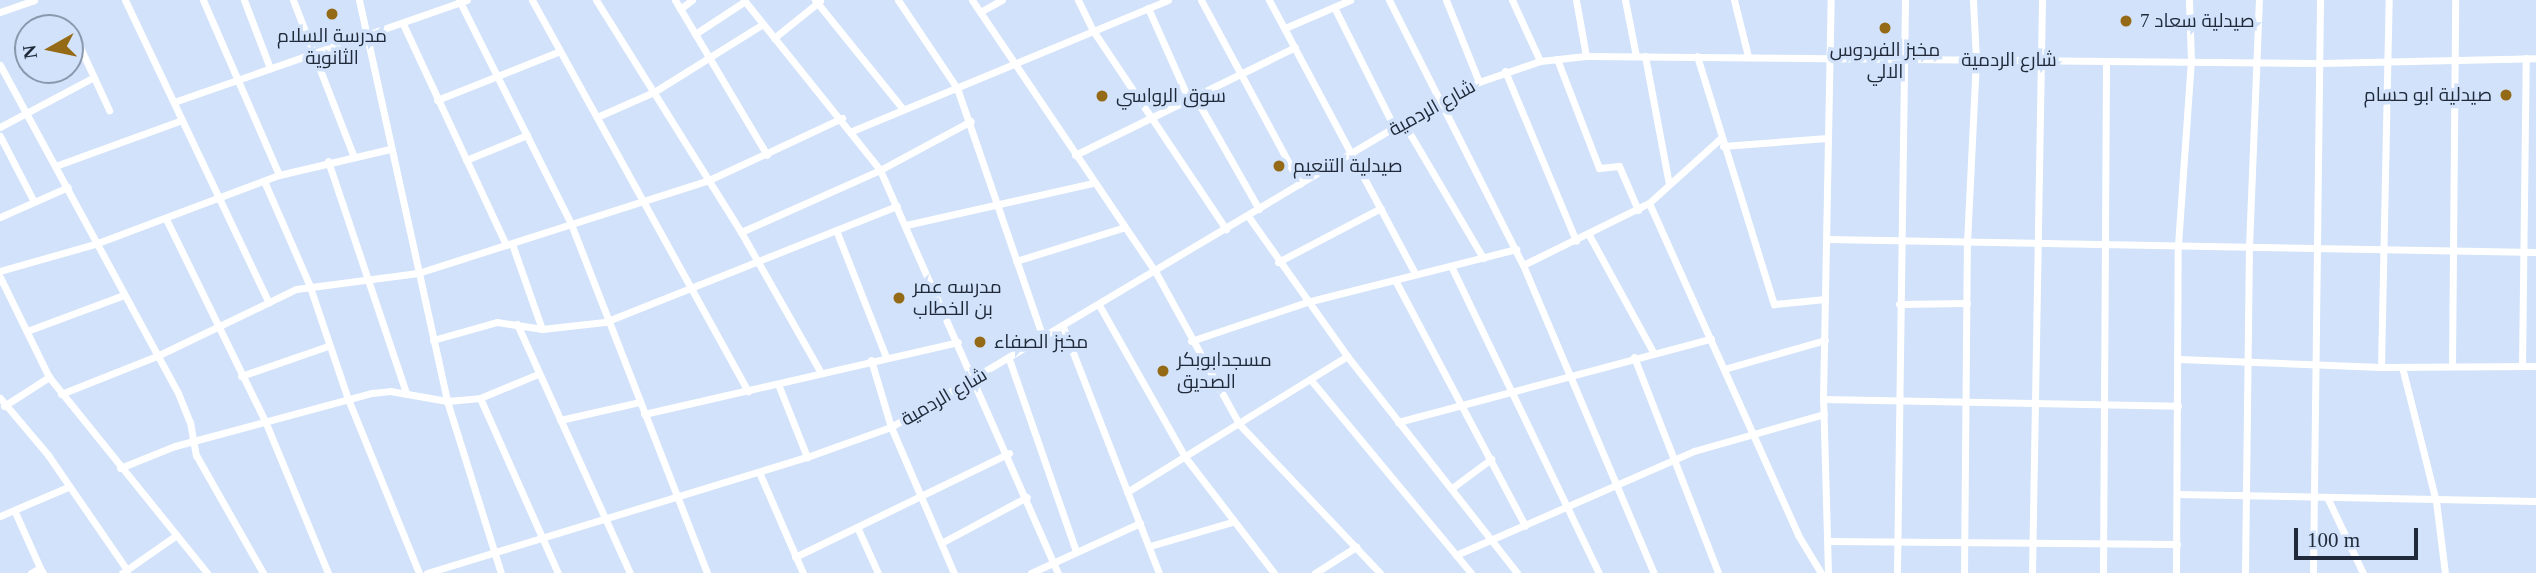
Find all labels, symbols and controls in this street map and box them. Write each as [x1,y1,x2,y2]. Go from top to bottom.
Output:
marker: مدرسة السلام الثانوية [324,6,340,22]
place label: صيدلية سعاد 7 [2140,10,2255,32]
marker: صيدلية سعاد 7 [2118,13,2134,29]
north arrow [14,14,84,84]
marker: مخبز الفردوس الالي [1877,20,1893,36]
place label: مدرسة السلام الثانوية [277,25,387,69]
place label: مخبز الفردوس الالي [1830,39,1940,83]
text: N [18,44,41,60]
street label: شارع الردمية [1961,49,2057,71]
street label: شارع الردمية [1385,75,1479,141]
place label: صيدلية ابو حسام [2364,84,2492,106]
place label: سوق الرواسي [1116,85,1226,107]
marker: صيدلية ابو حسام [2498,87,2514,103]
marker: سوق الرواسي [1094,88,1110,104]
place label: صيدلية التنعيم [1293,155,1403,177]
marker: صيدلية التنعيم [1271,158,1287,174]
place label: مدرسه عمر بن الخطاب [913,276,1002,320]
marker: مدرسه عمر بن الخطاب [891,290,907,306]
place label: مخبز الصفاء [994,331,1088,353]
marker: مخبز الصفاء [972,334,988,350]
place label: مسجدابوبكر الصديق [1177,349,1272,393]
street label: شارع الردمية [897,363,991,431]
marker: مسجدابوبكر الصديق [1155,363,1171,379]
scale bar [2298,514,2422,558]
text: 100 m [2307,528,2360,552]

